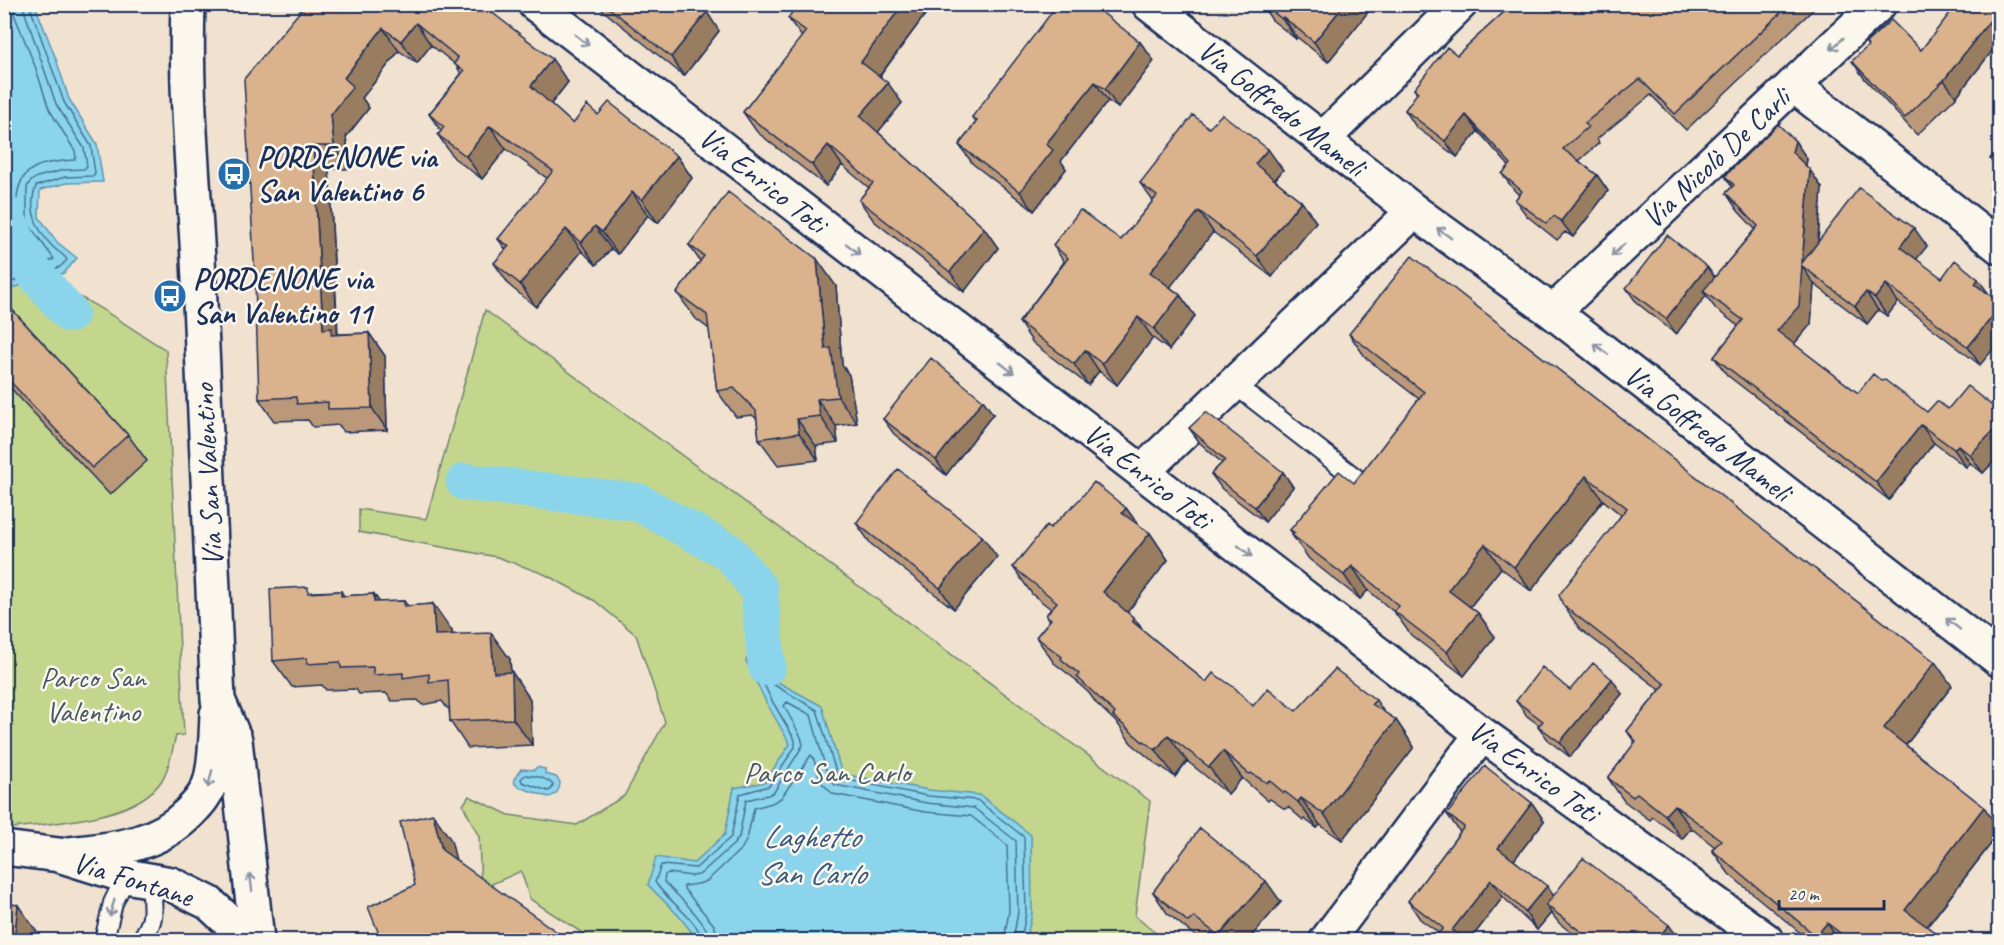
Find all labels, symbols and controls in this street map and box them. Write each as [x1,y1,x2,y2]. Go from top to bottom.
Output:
street label: Via Goffredo Mameli [1191,31,1376,187]
one-way arrow [573,34,589,47]
one-way arrow [1829,37,1844,52]
street label: Via Nicolò De Carli [1634,77,1801,236]
street label: Via Enrico Toti [691,118,837,244]
place label: PORDENONE via San Valentino 6 [257,138,440,210]
bus stop icon: PORDENONE via San Valentino 6 [216,156,252,192]
one-way arrow [1437,227,1453,239]
one-way arrow [844,242,860,255]
one-way arrow [1611,243,1626,257]
place label: PORDENONE via San Valentino 11 [193,260,376,332]
bus stop icon: PORDENONE via San Valentino 11 [152,278,188,314]
one-way arrow [1593,343,1609,356]
street label: Via Goffredo Mameli [1617,356,1802,512]
one-way arrow [999,361,1015,374]
street label: Via San Valentino [184,381,232,567]
street label: Via Enrico Toti [1076,414,1222,540]
one-way arrow [1236,544,1252,557]
one-way arrow [1946,617,1962,630]
park label: Parco San Valentino [40,658,147,730]
street label: Via Enrico Toti [1461,711,1609,833]
park label: Parco San Carlo [744,753,914,791]
one-way arrow [203,769,215,788]
water label: Laghetto San Carlo [757,816,869,894]
street label: Via Fontane [69,843,200,916]
one-way arrow [245,873,256,893]
scale bar [1779,873,1884,911]
text: 20 m [1788,883,1821,905]
one-way arrow [106,898,117,916]

